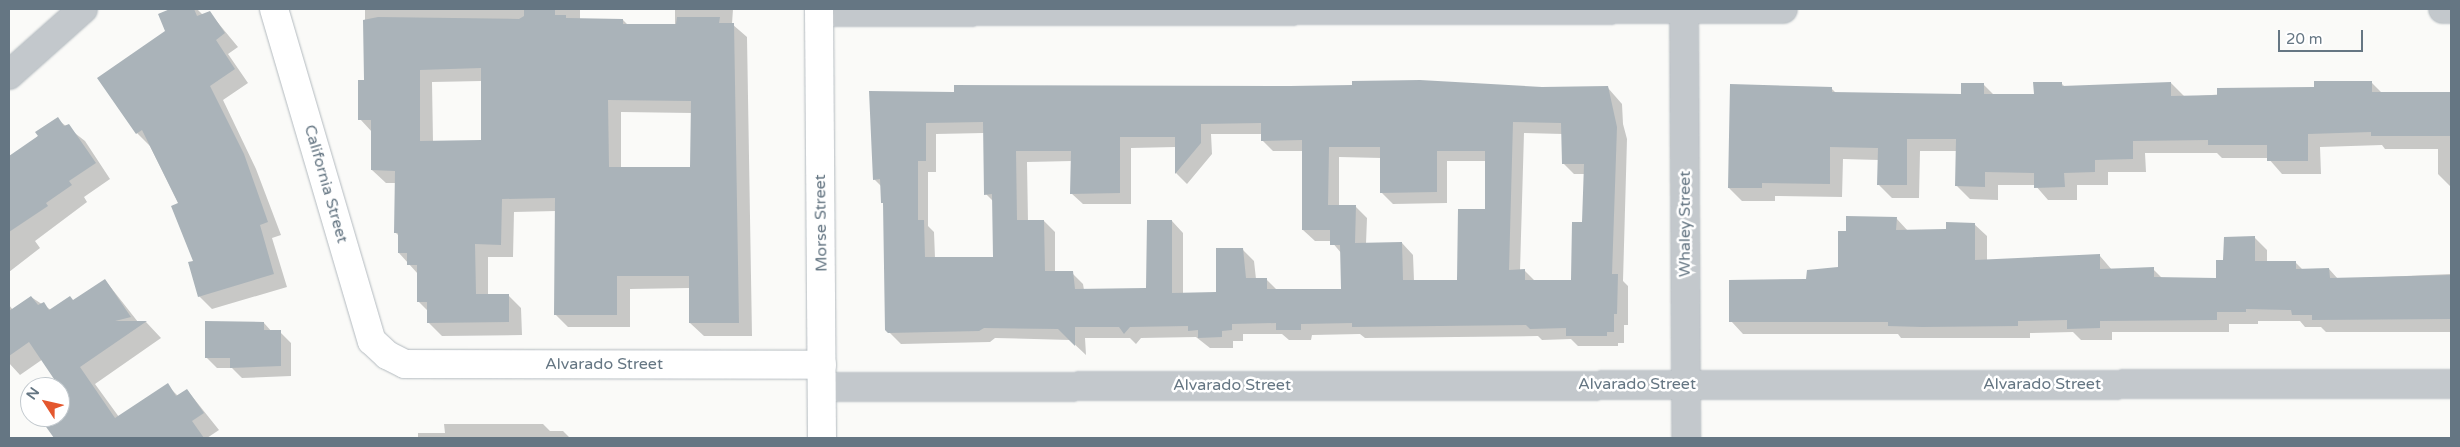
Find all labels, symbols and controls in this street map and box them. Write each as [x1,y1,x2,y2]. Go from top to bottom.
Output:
scale bar [2280,20,2365,52]
text: 20 m [2286,30,2323,48]
street label: California Street [300,123,352,245]
street label: Whaley Street [1675,171,1695,277]
street label: Morse Street [811,174,831,272]
street label: Alvarado Street [545,354,663,374]
street label: Alvarado Street [1578,374,1696,394]
street label: Alvarado Street [1983,374,2101,394]
street label: Alvarado Street [1173,375,1291,395]
north arrow [20,377,70,427]
text: N [23,384,43,403]

